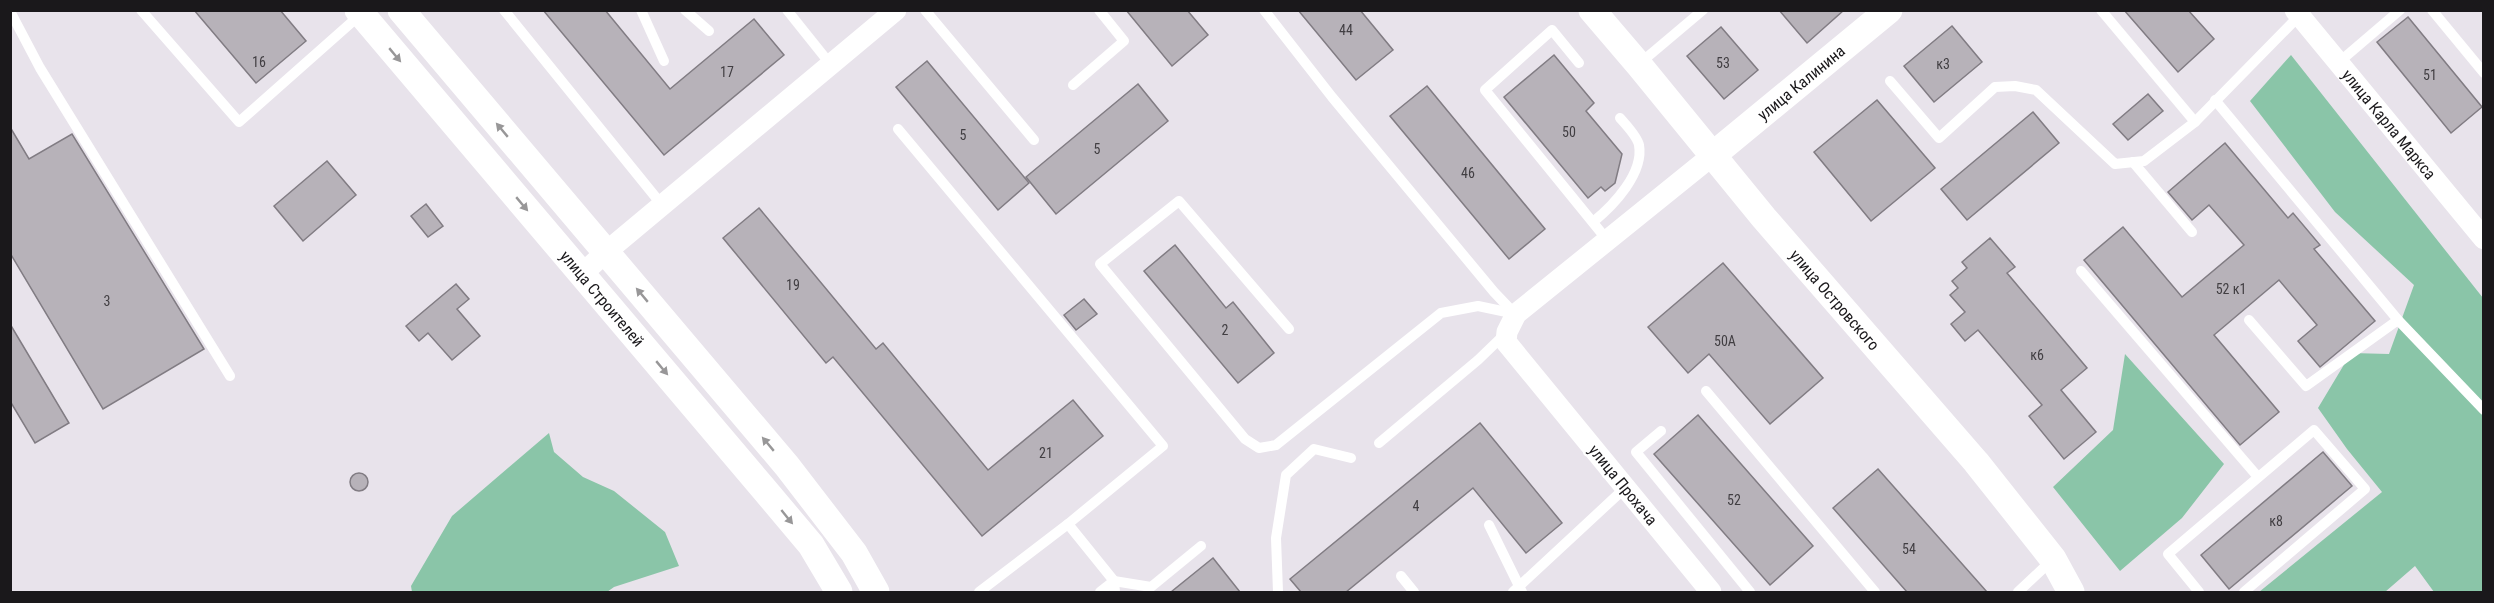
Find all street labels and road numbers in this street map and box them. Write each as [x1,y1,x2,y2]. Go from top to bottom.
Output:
street label: улица Калинина [1753,41,1849,124]
street label: улица Карла Маркса [2338,65,2440,183]
street label: улица Островского [1786,245,1884,354]
street label: улица Строителей [556,247,648,350]
street label: улица Прохача [1585,441,1661,529]

